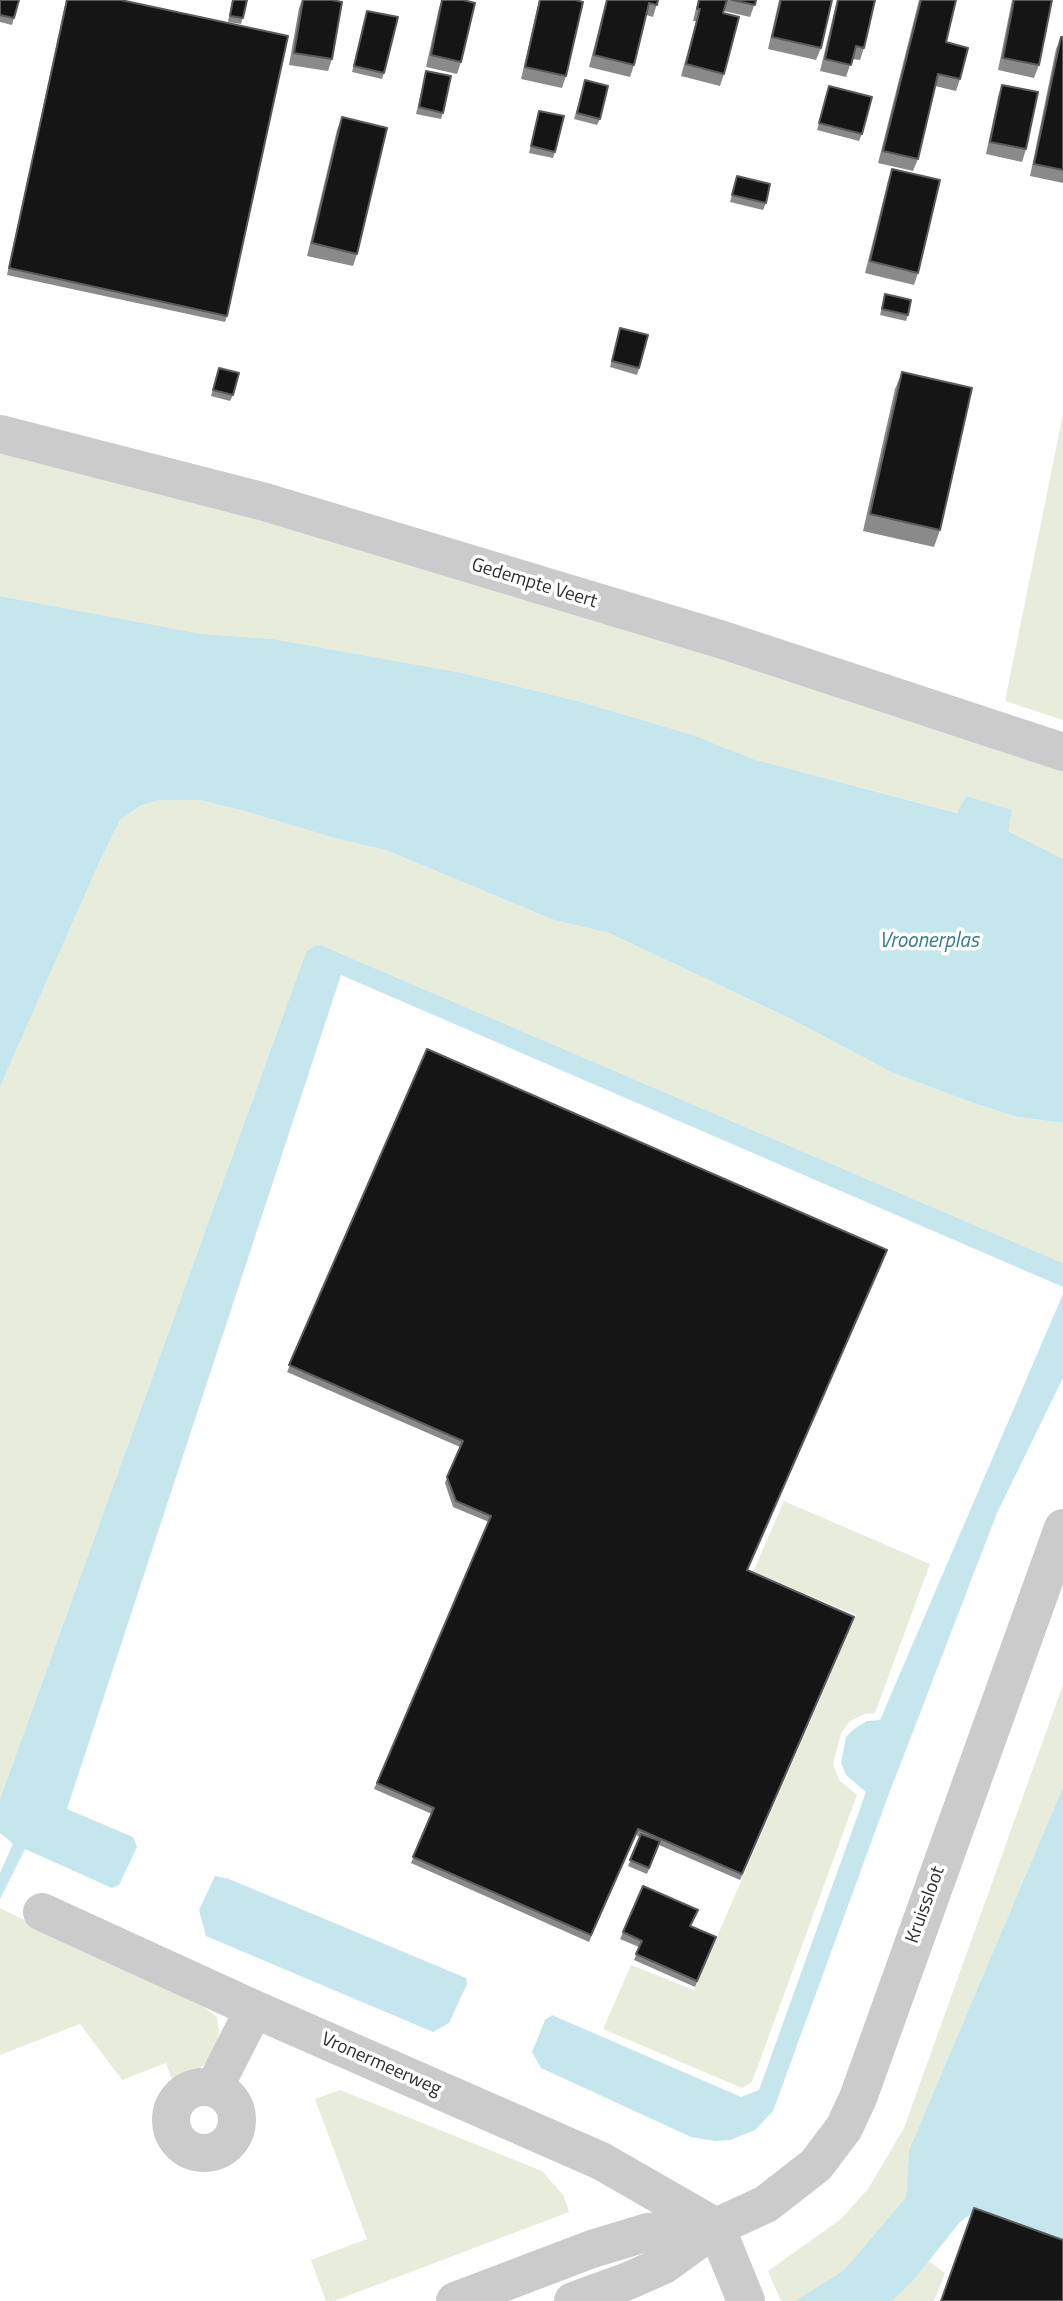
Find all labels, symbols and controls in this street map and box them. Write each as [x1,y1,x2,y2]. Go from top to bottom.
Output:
street label: Gedempte Veert [468,554,600,614]
water label: Vroonerplas [879,929,979,955]
street label: Kruissloot [902,1863,950,1947]
street label: Vronermeerweg [318,2028,444,2102]

